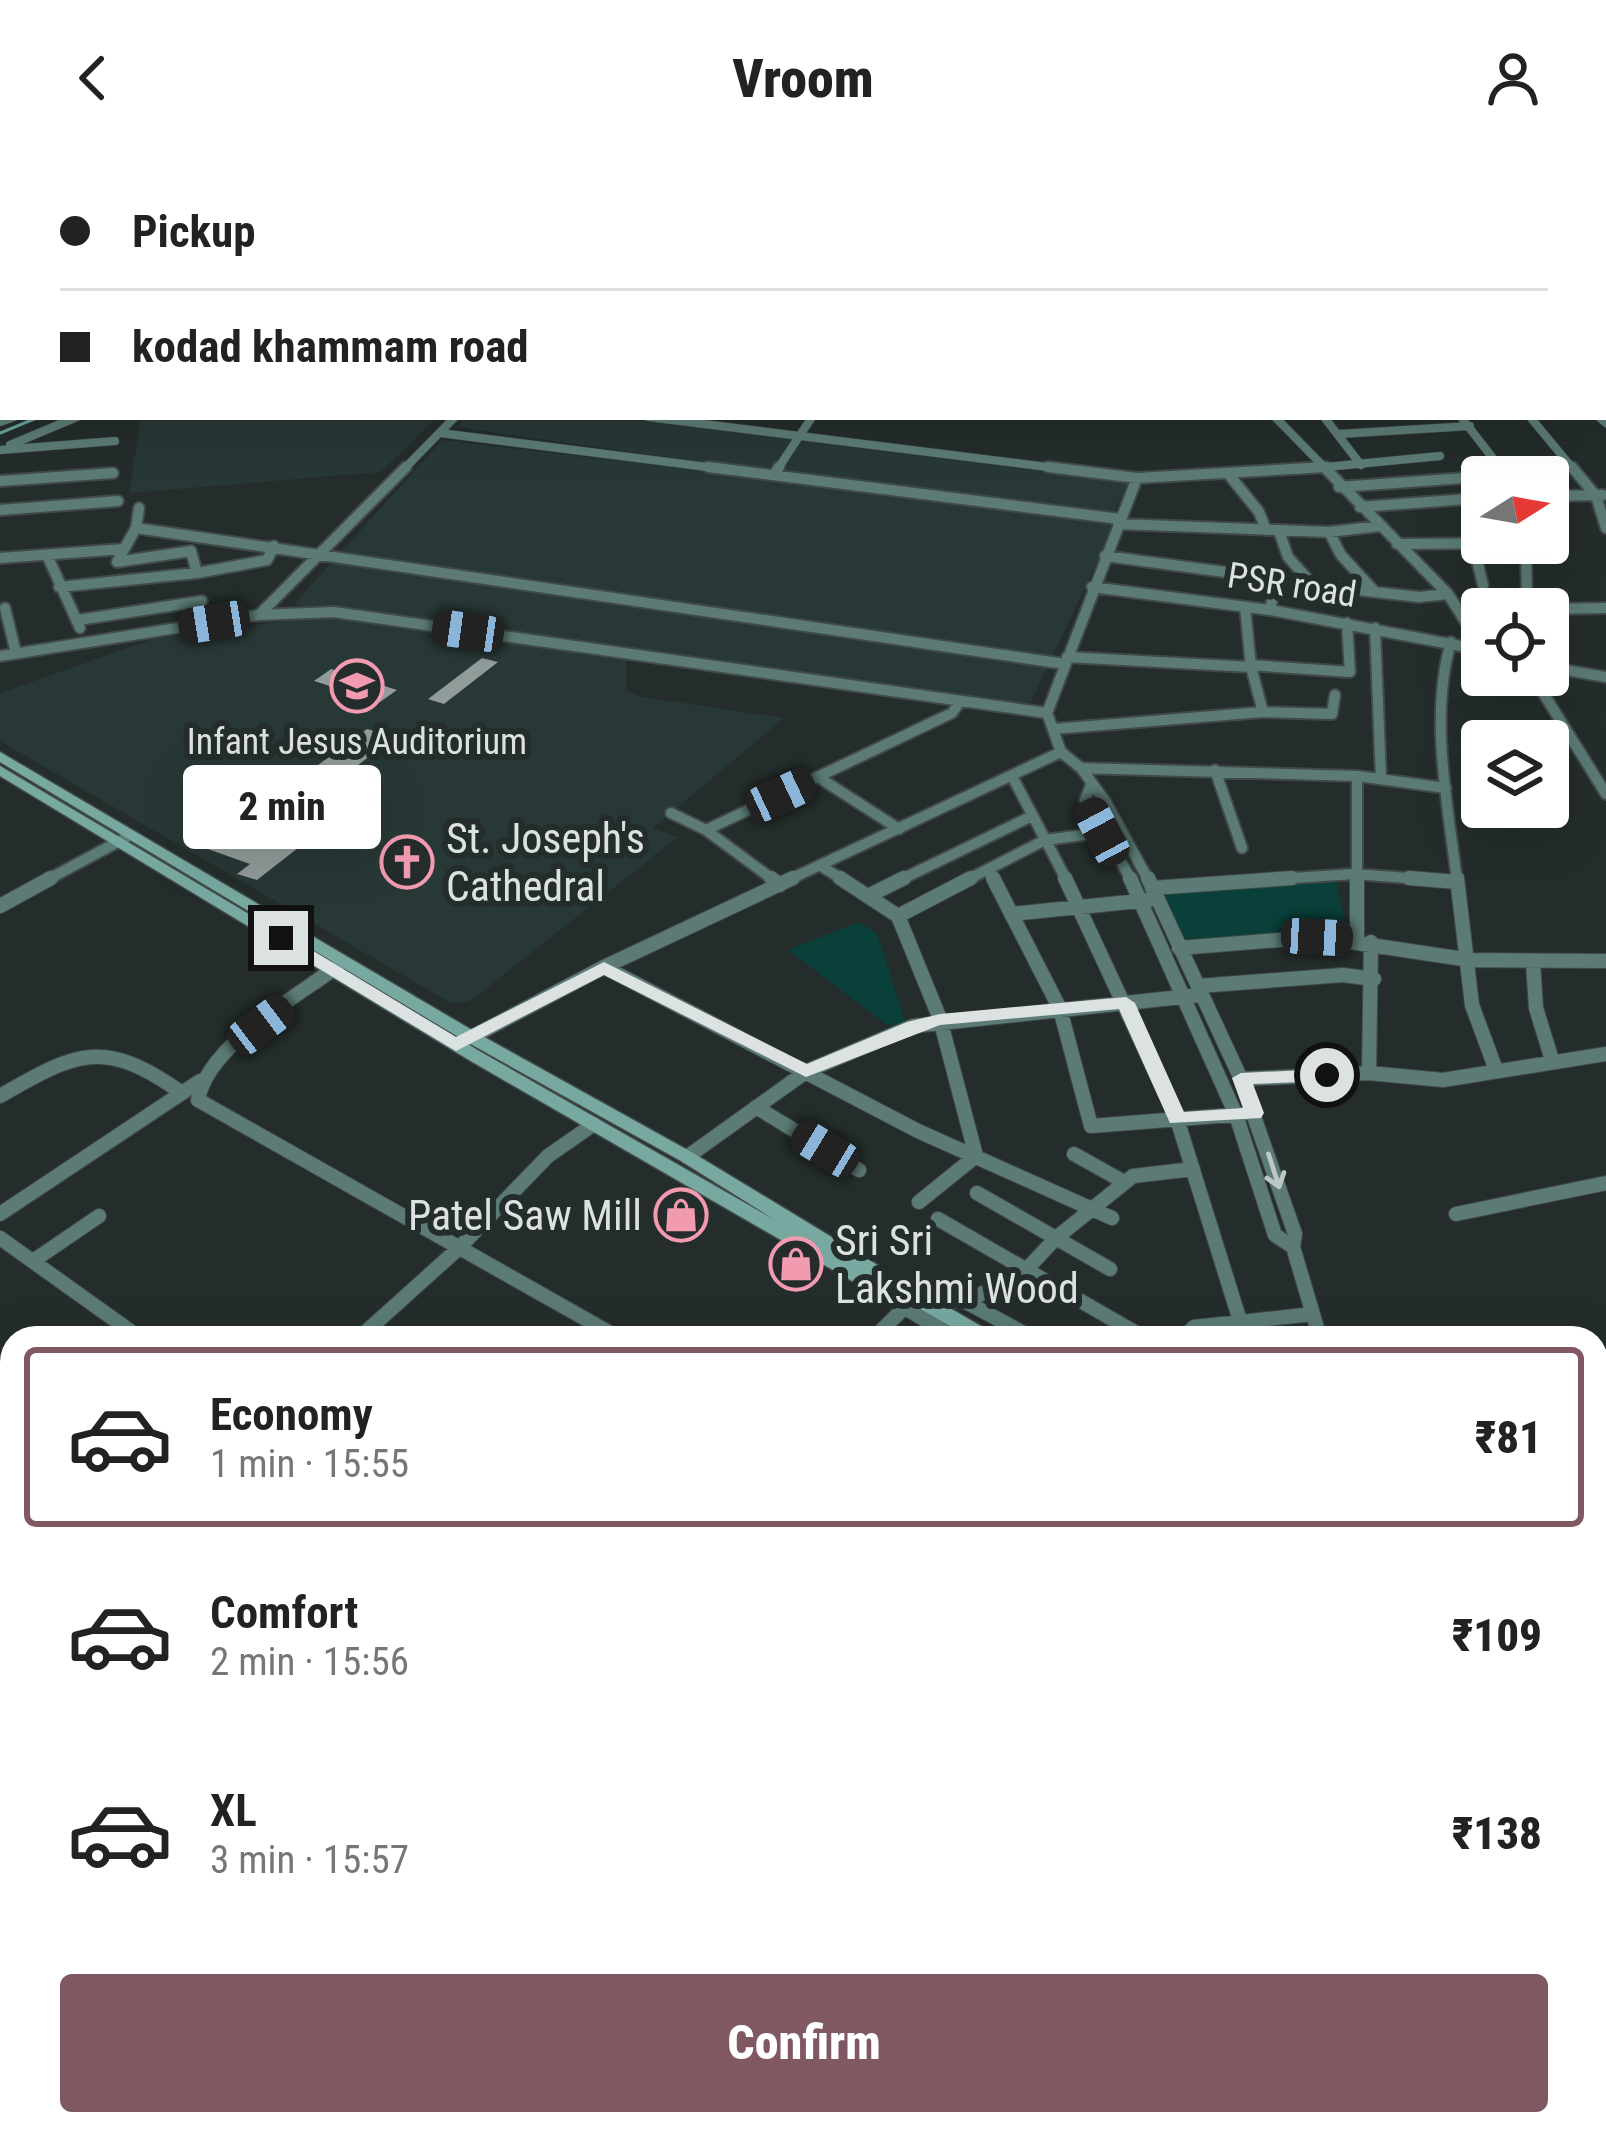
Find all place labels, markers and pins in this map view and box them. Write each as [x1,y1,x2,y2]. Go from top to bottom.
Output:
school or university icon: Infant Jesus Auditorium [329,658,385,714]
place label: Infant Jesus Auditorium [187,721,527,763]
place label: St. Joseph's Cathedral [446,814,645,911]
church icon: St. Joseph's Cathedral [379,834,435,890]
shop icon: Patel Saw Mill [653,1187,709,1243]
place label: Patel Saw Mill [408,1191,642,1240]
place label: Sri Sri Lakshmi Wood [835,1216,1079,1313]
shop icon: Sri Sri Lakshmi Wood [768,1236,824,1292]

